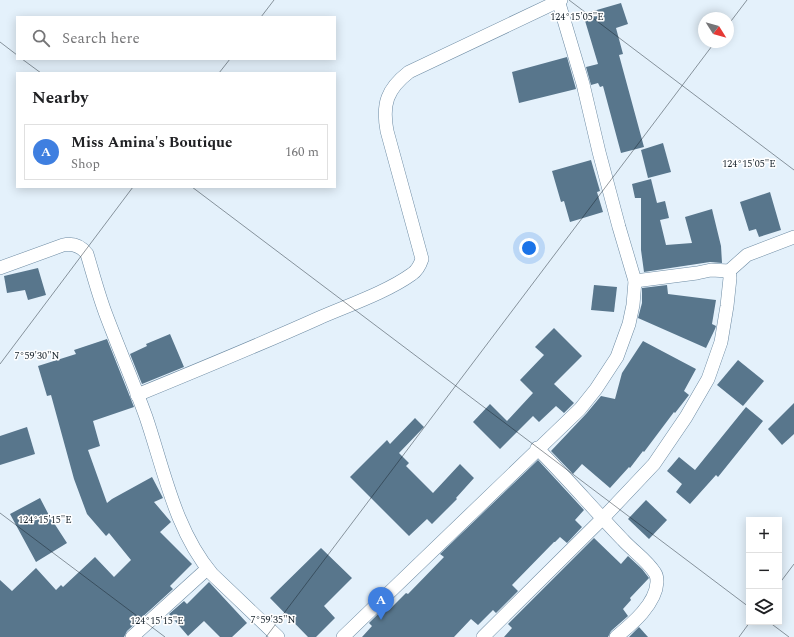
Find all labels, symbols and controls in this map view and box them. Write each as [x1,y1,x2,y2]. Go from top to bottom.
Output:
text: 124°15'05"E [550,9,604,25]
north arrow [698,12,734,48]
search box [16,16,336,60]
icon: search [30,27,52,49]
text: Search here [62,27,140,50]
text: Nearby [32,85,88,111]
text: Miss Amina's Boutique [71,131,232,154]
text: A [41,142,51,162]
text: 160 m [285,142,319,162]
text: Shop [71,154,100,174]
text: 124°15'05"E [722,156,776,172]
your location [519,238,539,258]
text: 7°59'30"N [15,348,60,364]
text: 124°15'15"E [18,512,72,528]
map controls [746,517,782,625]
button: + [746,517,782,553]
button: − [746,553,782,589]
pin: A [368,587,394,620]
button: layers [746,589,782,625]
text: 7°59'35"N [251,612,296,628]
text: 124°15'15"E [130,613,184,629]

